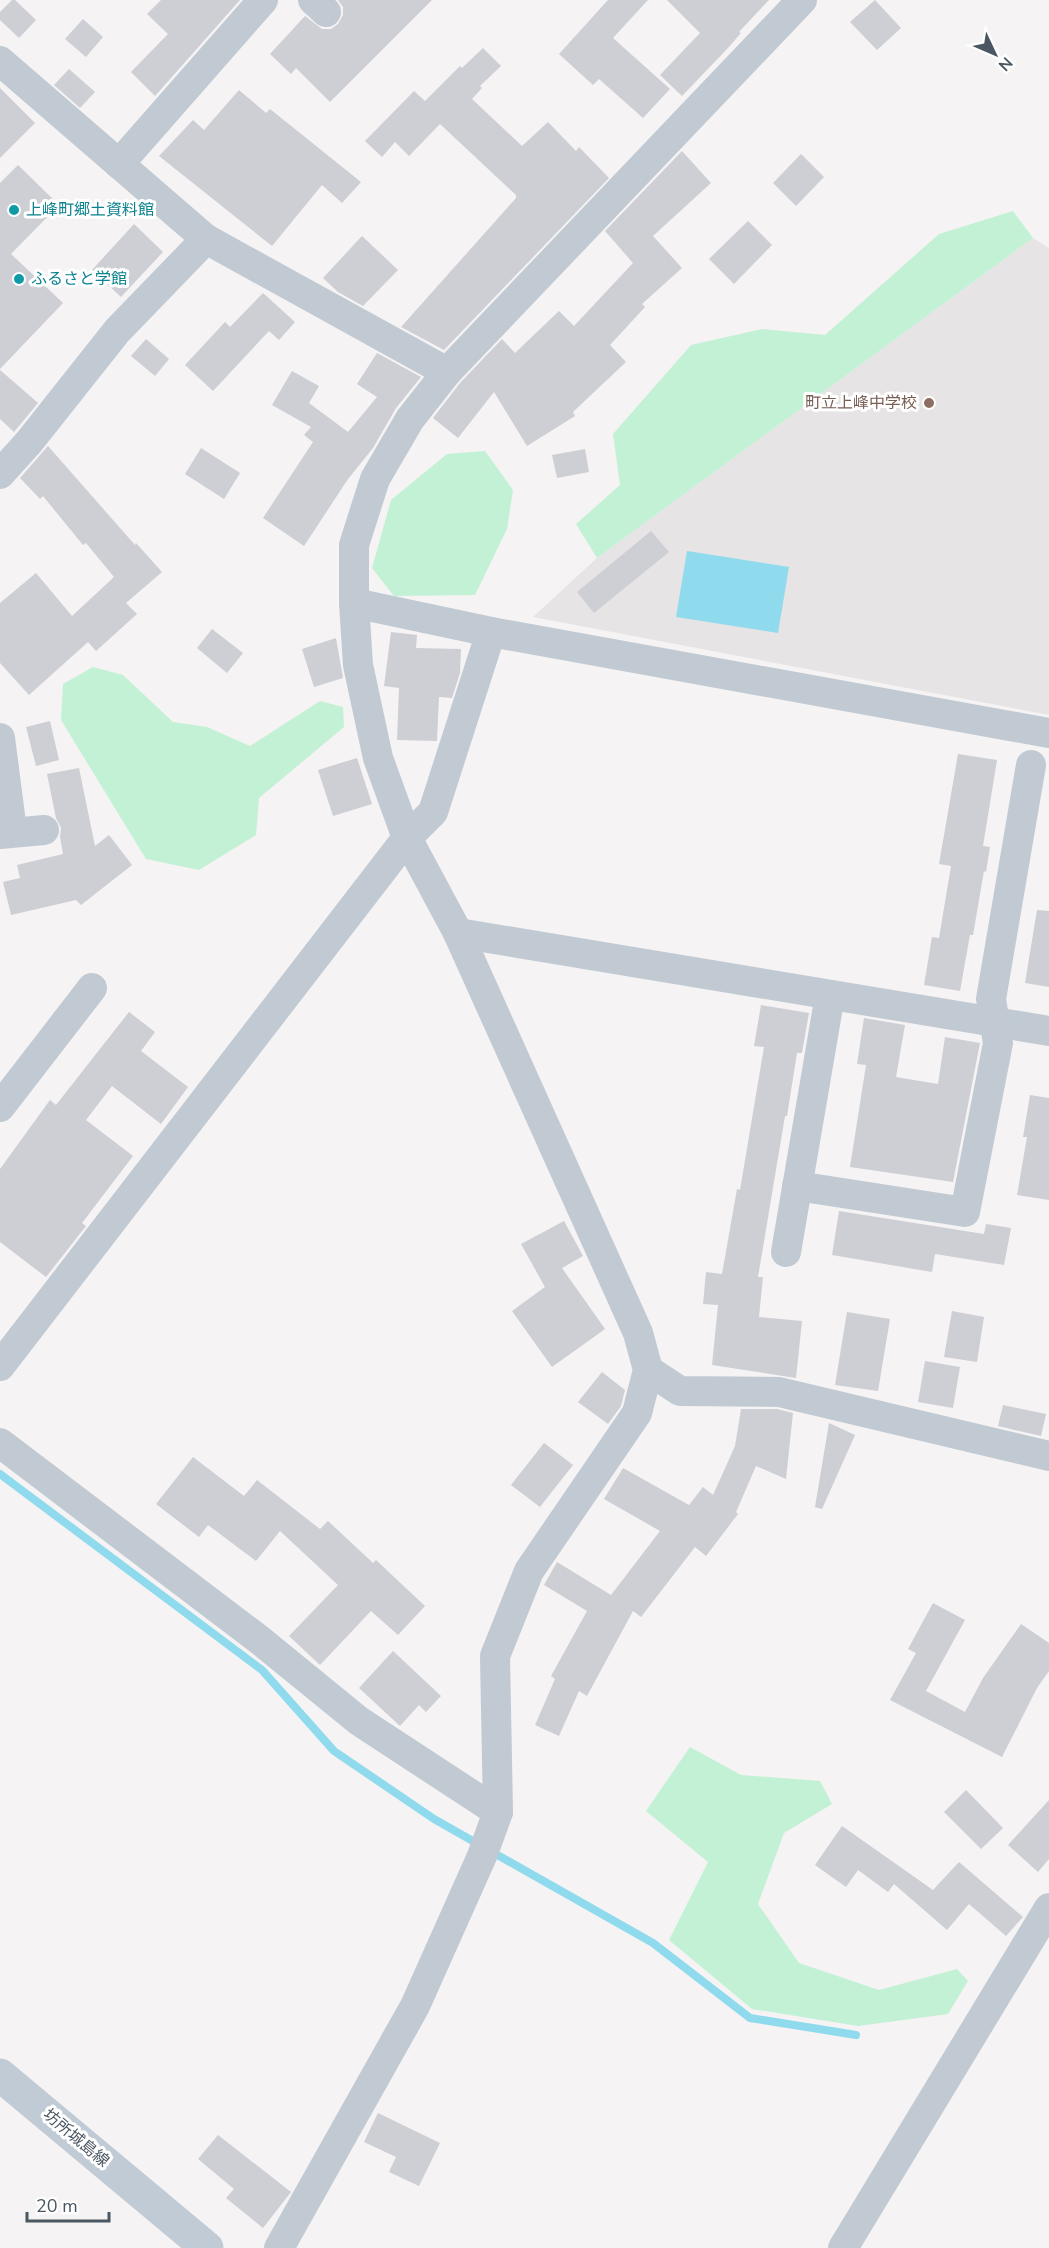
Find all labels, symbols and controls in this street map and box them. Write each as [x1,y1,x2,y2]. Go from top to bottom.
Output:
north arrow [965,24,1025,84]
text: N [993,52,1017,76]
place label: 上峰町郷土資料館 [26,199,154,221]
marker: 上峰町郷土資料館 [7,203,21,217]
place label: ふるさと学館 [31,268,127,290]
marker: ふるさと学館 [12,272,26,286]
place label: 町立上峰中学校 [805,392,917,414]
marker: 町立上峰中学校 [922,396,936,410]
street label: 坊所城島線 [38,2104,114,2172]
scale bar [27,2185,110,2223]
text: 20 m [36,2194,78,2218]

